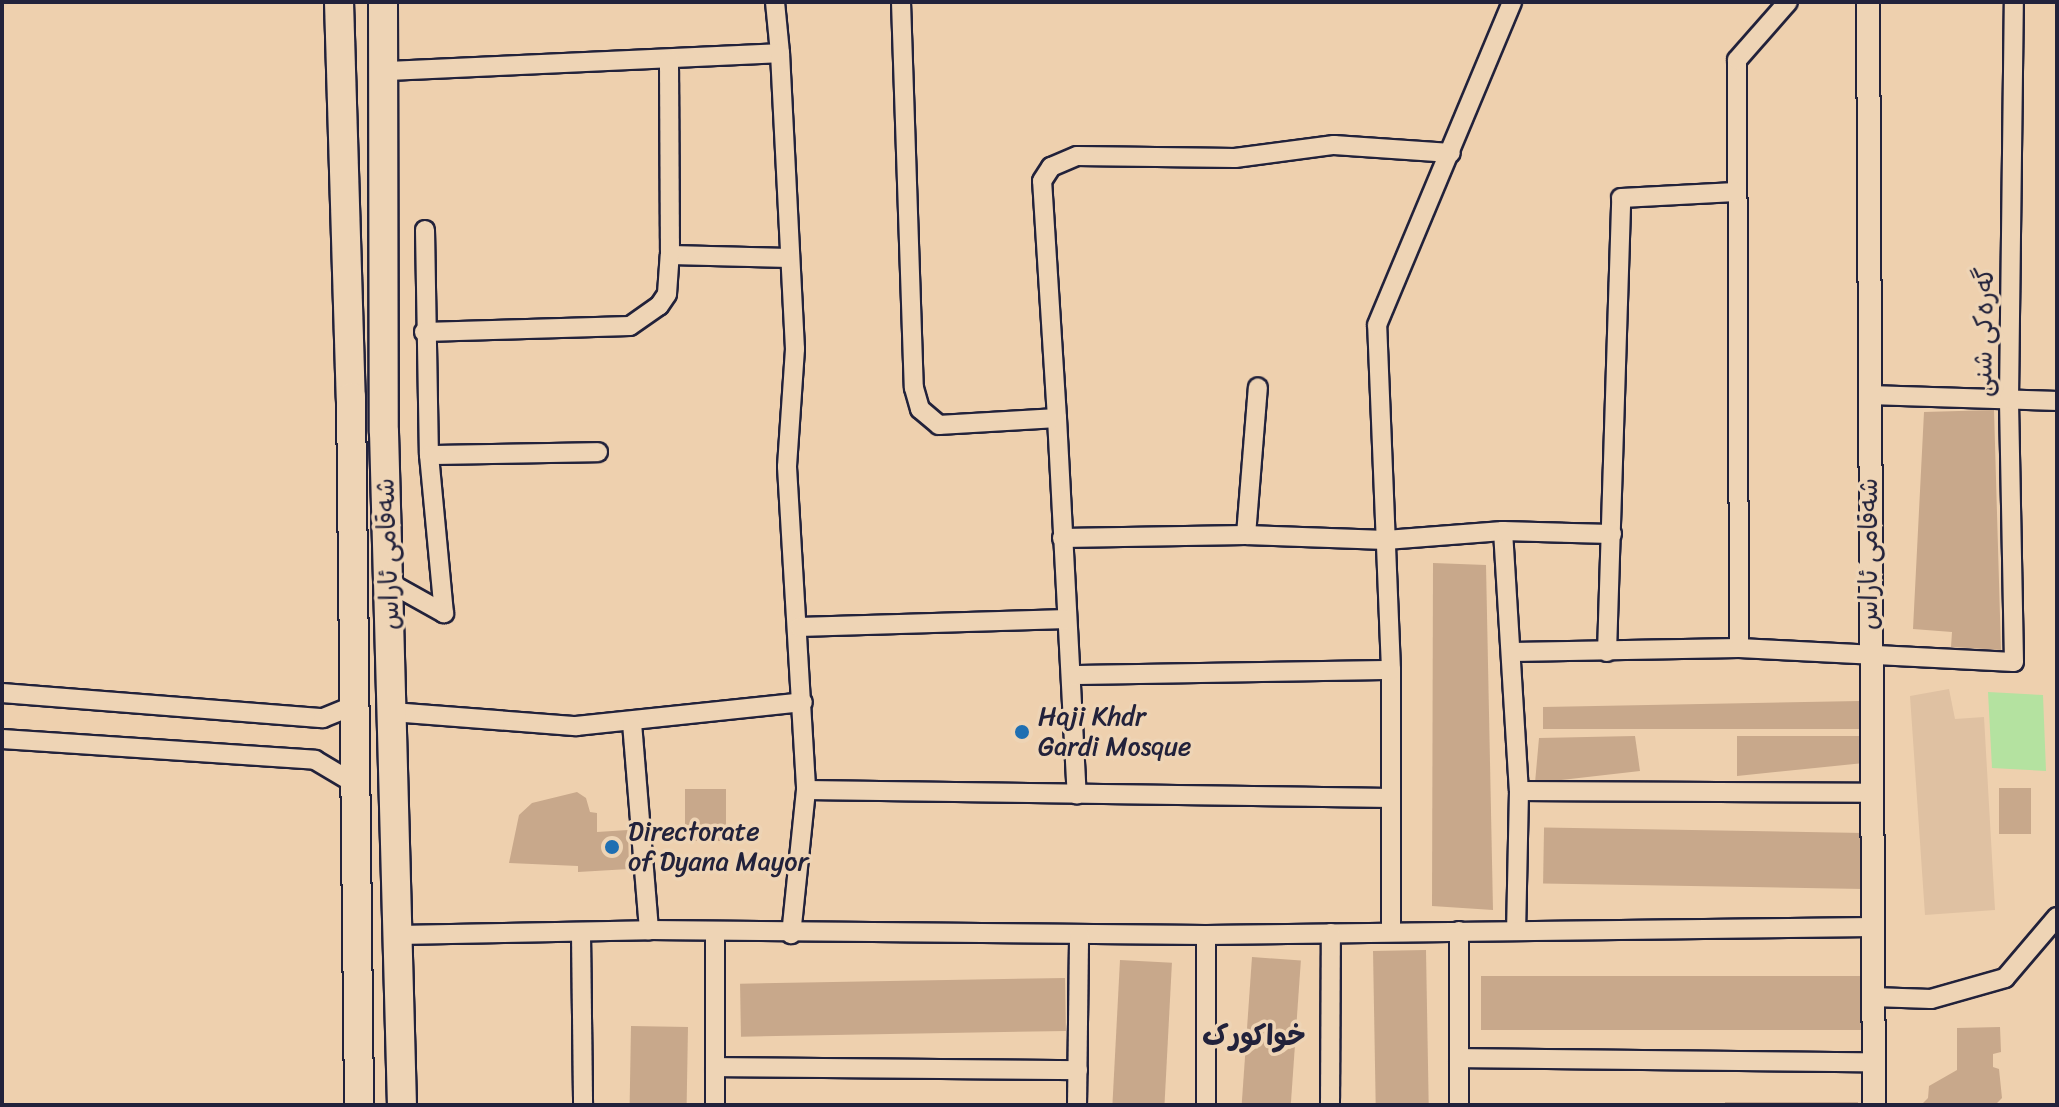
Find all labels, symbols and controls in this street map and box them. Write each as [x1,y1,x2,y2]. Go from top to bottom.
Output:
street label: گەرەکی شنی [1967,267,2001,397]
street label: شەقامی ئاراس [370,477,406,631]
street label: شەقامی ئاراس [1853,478,1885,630]
place label: Haji Khdr Gardi Mosque [1038,701,1191,762]
marker: Haji Khdr Gardi Mosque [1013,723,1031,741]
place label: Directorate of Dyana Mayor [628,816,807,878]
marker: Directorate of Dyana Mayor [603,838,621,856]
district label: خواکورک [1202,1019,1306,1053]

